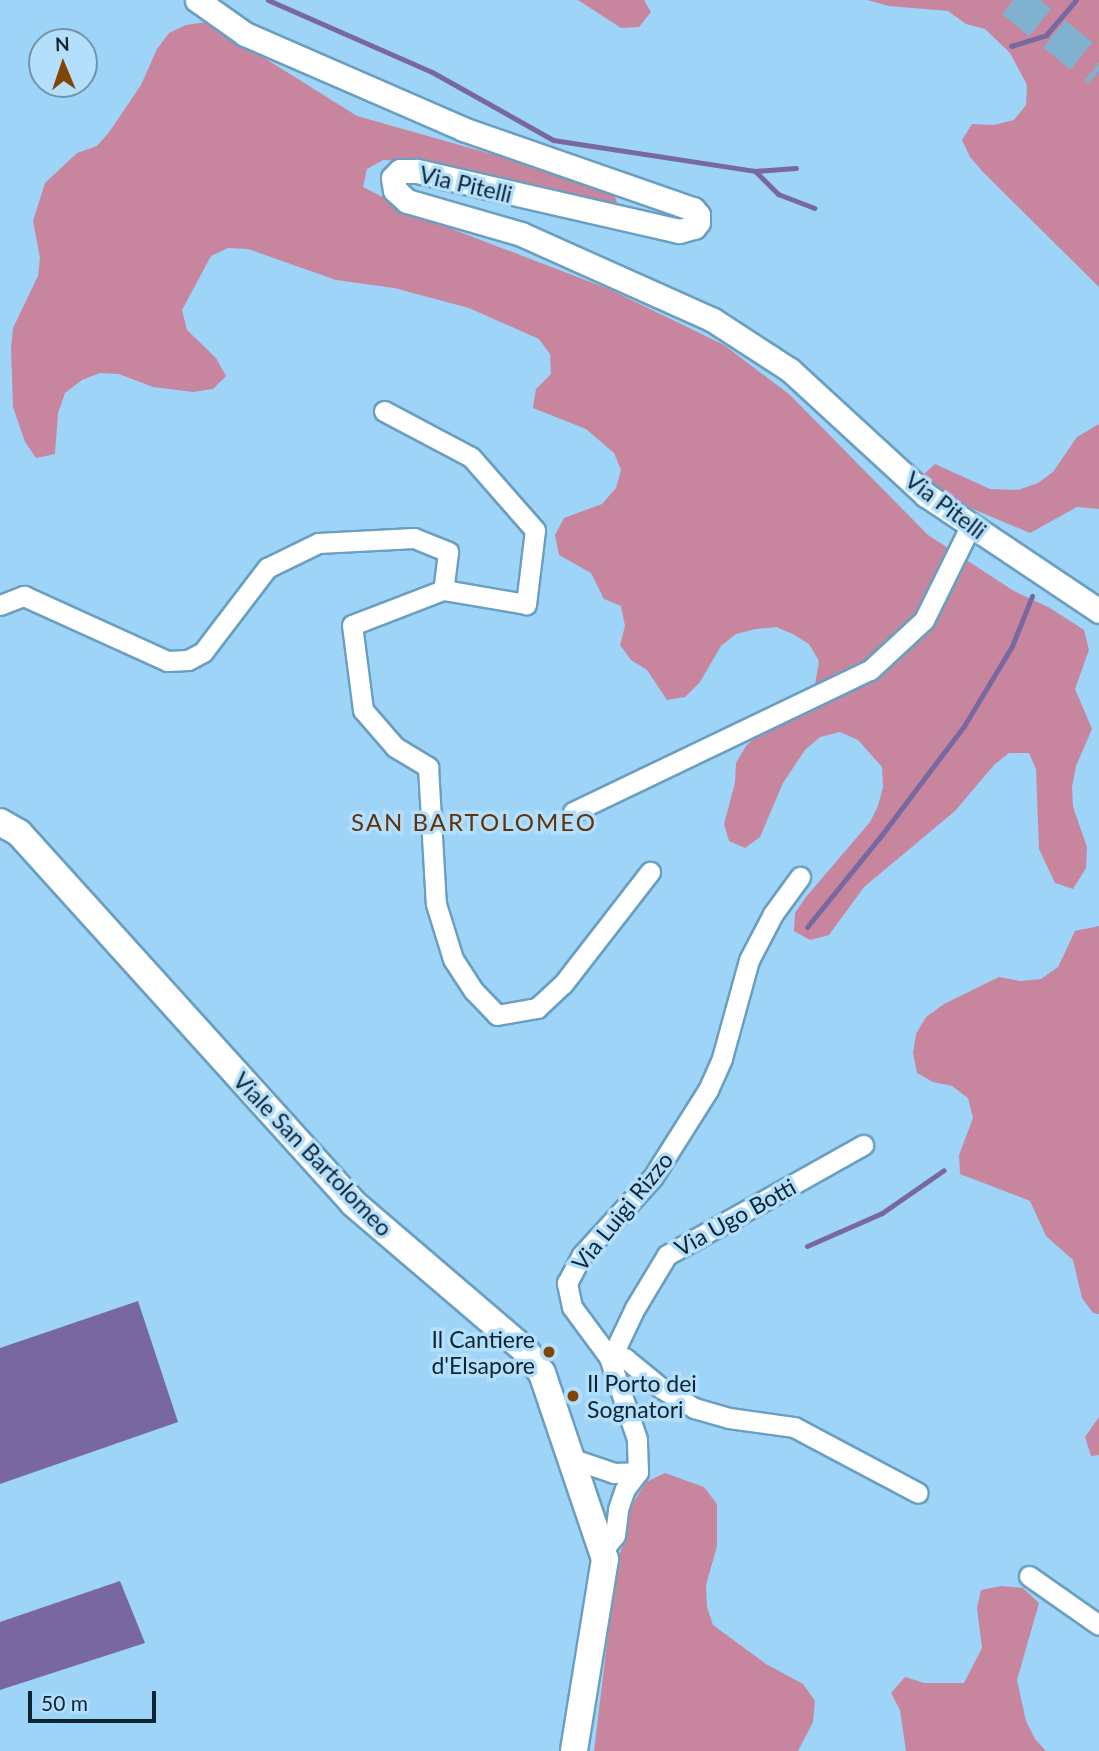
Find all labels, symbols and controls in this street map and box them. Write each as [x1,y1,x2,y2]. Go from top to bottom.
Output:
north arrow [28,28,98,98]
text: N [55,32,70,55]
street label: Via Pitelli [417,160,515,208]
street label: Via Pitelli [900,466,992,544]
district label: SAN BARTOLOMEO [353,808,595,836]
street label: Viale San Bartolomeo [228,1066,398,1242]
street label: Via Luigi Rizzo [566,1146,678,1276]
street label: Via Ugo Botti [670,1172,800,1262]
place label: Il Cantiere d'Elsapore [431,1325,535,1379]
marker: Il Cantiere d'Elsapore [541,1344,557,1360]
place label: Il Porto dei Sognatori [587,1369,697,1423]
marker: Il Porto dei Sognatori [565,1388,581,1404]
scale bar [32,1678,159,1722]
text: 50 m [41,1690,88,1715]

